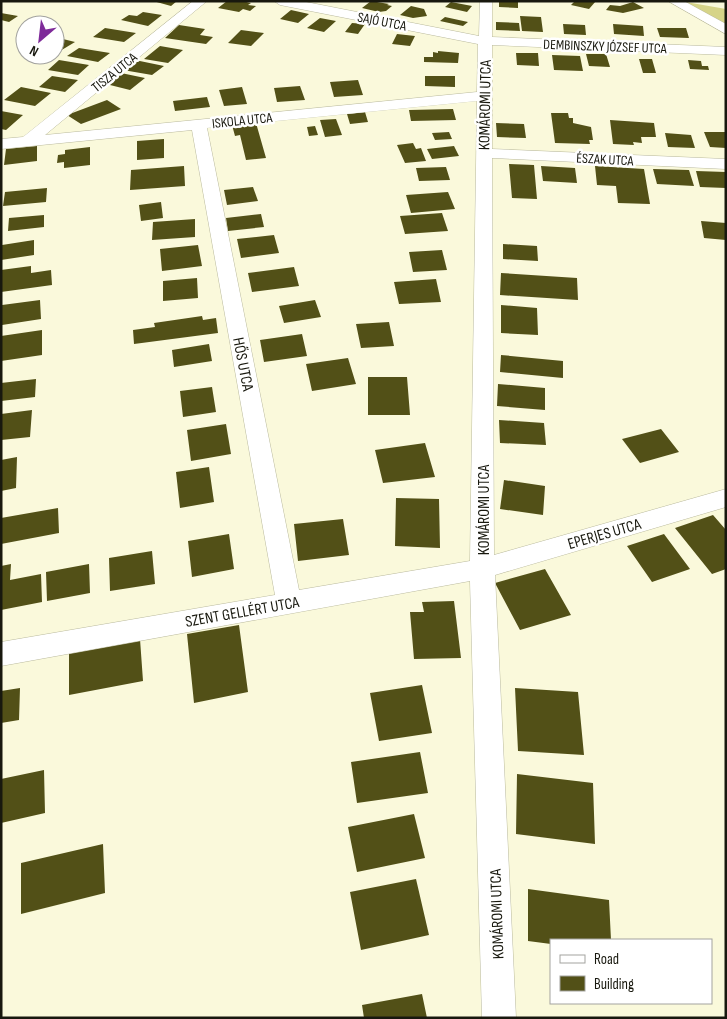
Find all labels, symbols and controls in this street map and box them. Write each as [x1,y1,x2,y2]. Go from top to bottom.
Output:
street label: SAJÓ UTCA [356,8,409,35]
north arrow [15,15,65,65]
street label: DEMBINSZKY JÓZSEF UTCA [543,36,668,57]
text: N [27,42,41,60]
street label: TISZA UTCA [88,48,141,96]
street label: KOMÁROMI UTCA [475,59,496,150]
street label: ISKOLA UTCA [211,109,274,132]
street label: ÉSZAK UTCA [576,150,635,170]
street label: HŐS UTCA [228,336,257,393]
street label: KOMÁROMI UTCA [475,465,494,555]
street label: EPERJES UTCA [566,515,643,554]
street label: SZENT GELLÉRT UTCA [184,593,301,632]
street label: KOMÁROMI UTCA [486,868,509,959]
legend [550,939,712,1004]
text: Road [594,950,619,969]
text: Building [594,975,634,994]

